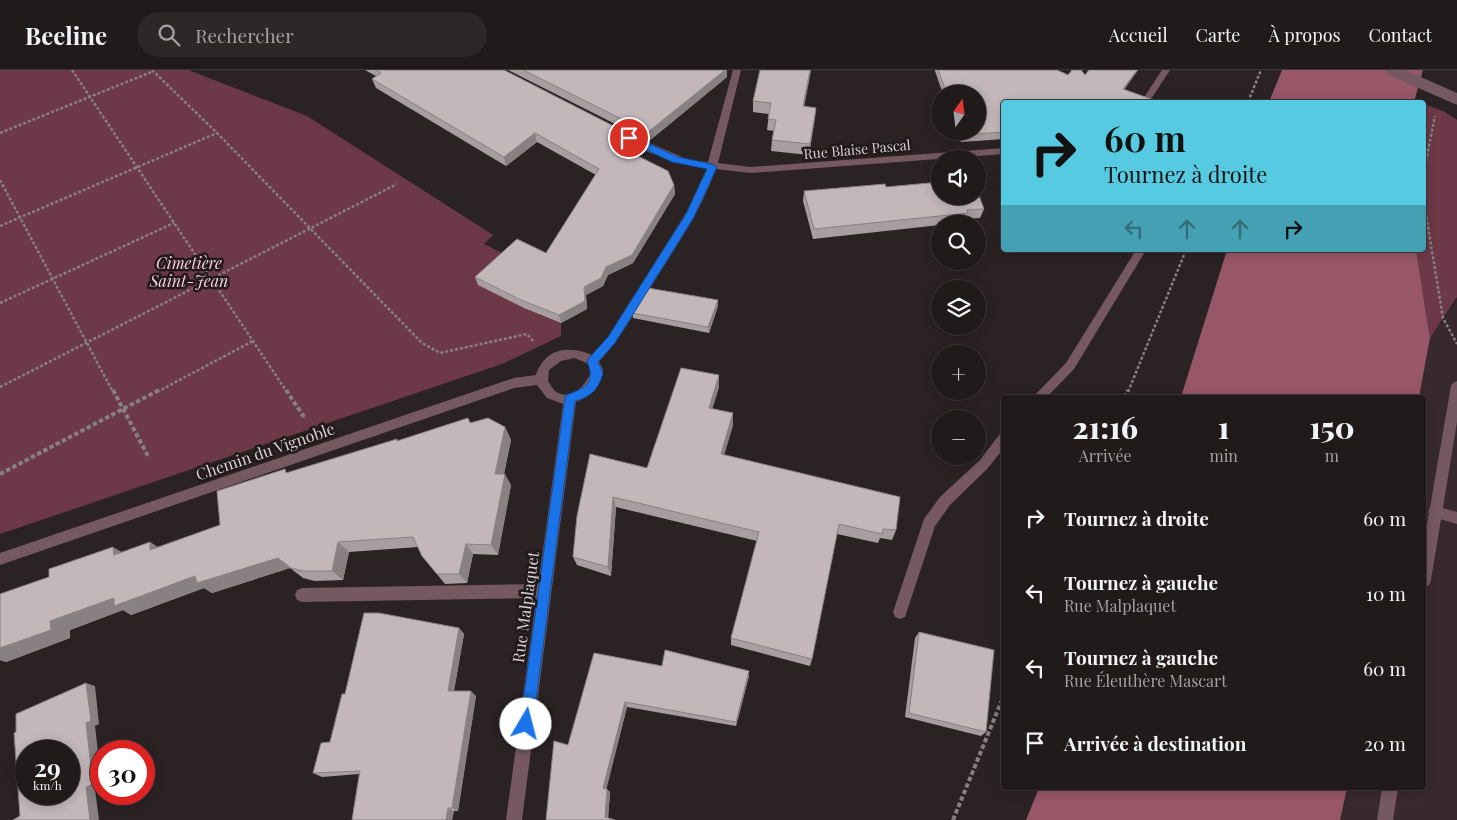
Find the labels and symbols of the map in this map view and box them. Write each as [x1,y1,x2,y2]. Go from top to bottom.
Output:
north arrow [931,85,986,140]
pin [608,117,650,159]
street label: Rue Blaise Pascal [803,135,911,163]
park label: Cimetière Saint-Jean [149,252,228,291]
street label: Chemin du Vignoble [193,417,337,485]
street label: Rue Malplaquet [507,550,543,664]
position arrow [499,697,551,749]
speed limit sign: 30 [90,740,155,805]

